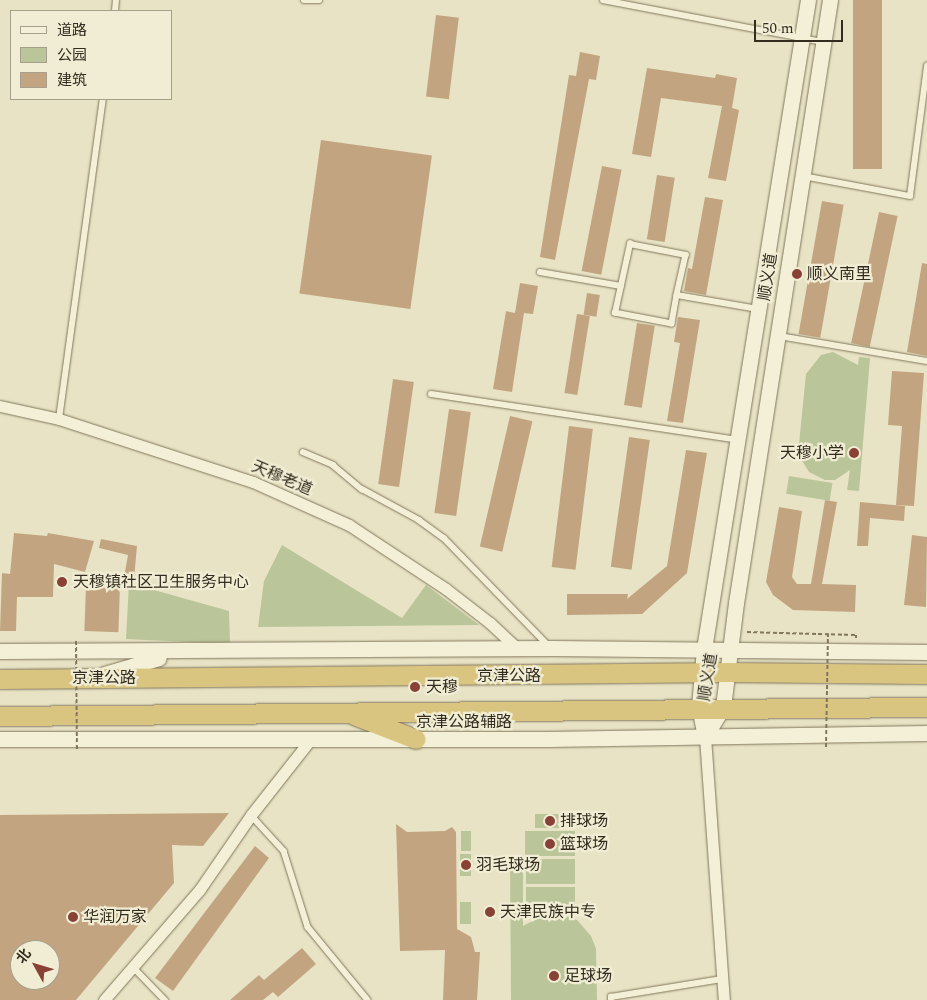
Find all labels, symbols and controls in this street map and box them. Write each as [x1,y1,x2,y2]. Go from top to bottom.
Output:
legend [10,10,172,100]
scale bar [757,10,846,42]
text: 50 m [762,17,794,40]
text: 道路 [57,19,87,42]
text: 公园 [57,44,87,67]
text: 建筑 [57,69,87,92]
street label: 顺义道 [755,252,781,302]
place label: 顺义南里 [807,264,871,284]
marker: 顺义南里 [791,268,803,280]
place label: 天穆小学 [780,443,844,463]
marker: 天穆小学 [848,447,860,459]
street label: 天穆老道 [249,457,315,499]
place label: 天穆镇社区卫生服务中心 [73,572,249,592]
marker: 天穆镇社区卫生服务中心 [55,575,69,589]
street label: 顺义道 [695,652,721,702]
street label: 京津公路 [477,666,541,686]
street label: 京津公路 [72,668,136,688]
place label: 天穆 [426,677,458,697]
marker: 天穆 [408,680,422,694]
street label: 京津公路辅路 [416,712,512,732]
place label: 排球场 [560,811,608,831]
marker: 排球场 [544,815,556,827]
place label: 篮球场 [560,834,608,854]
marker: 篮球场 [544,838,556,850]
place label: 羽毛球场 [476,855,540,875]
marker: 羽毛球场 [460,859,472,871]
place label: 天津民族中专 [500,902,596,922]
marker: 天津民族中专 [484,906,496,918]
place label: 华润万家 [83,907,147,927]
marker: 华润万家 [67,911,79,923]
north arrow [10,940,60,990]
text: 北 [11,944,36,968]
place label: 足球场 [564,966,612,986]
marker: 足球场 [548,970,560,982]

